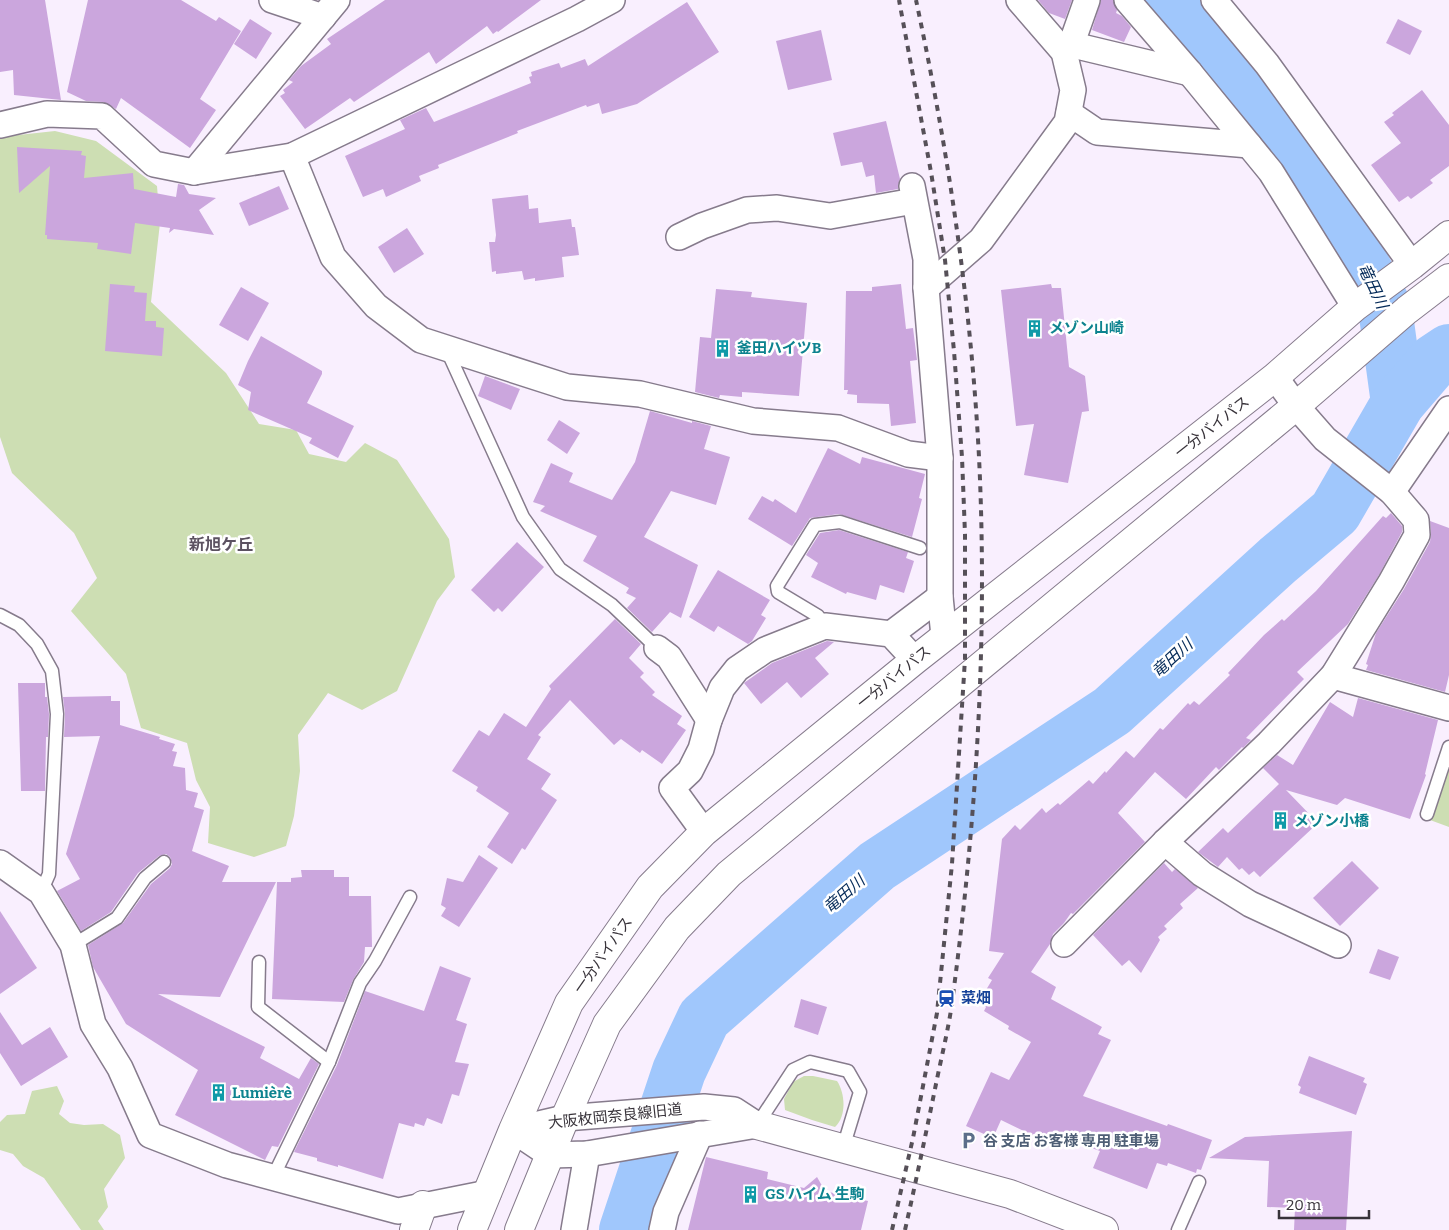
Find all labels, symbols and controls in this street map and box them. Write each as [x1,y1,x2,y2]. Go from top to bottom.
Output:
water label: 竜田川 [1354,260,1393,314]
building icon: メゾン山崎 [1025,318,1045,338]
place label: メゾン山崎 [1049,319,1124,337]
building icon: 釜田ハイツB [713,338,733,358]
place label: 釜田ハイツB [737,339,822,357]
street label: 一分バイパス [1171,392,1253,462]
district label: 新旭ケ丘 [189,535,253,554]
water label: 竜田川 [1148,634,1198,681]
street label: 一分バイパス [853,642,935,712]
building icon: メゾン小橋 [1270,811,1290,831]
place label: メゾン小橋 [1294,812,1370,830]
water label: 竜田川 [820,870,870,917]
street label: 一分バイパス [570,913,636,997]
station icon: 菜畑 [937,988,957,1008]
place label: 菜畑 [961,989,991,1007]
building icon: Lumièrè [208,1083,228,1103]
place label: Lumièrè [232,1084,292,1102]
street label: 大阪枚岡奈良線旧道 [547,1100,683,1132]
parking icon: 谷 支店 お客様 専用 駐車場 [959,1131,979,1151]
place label: 谷 支店 お客様 専用 駐車場 [983,1132,1159,1150]
building icon: GS ハイム 生駒 [741,1184,761,1204]
place label: GS ハイム 生駒 [765,1185,865,1203]
scale bar [1279,1188,1369,1220]
text: 20 m [1286,1196,1322,1214]

